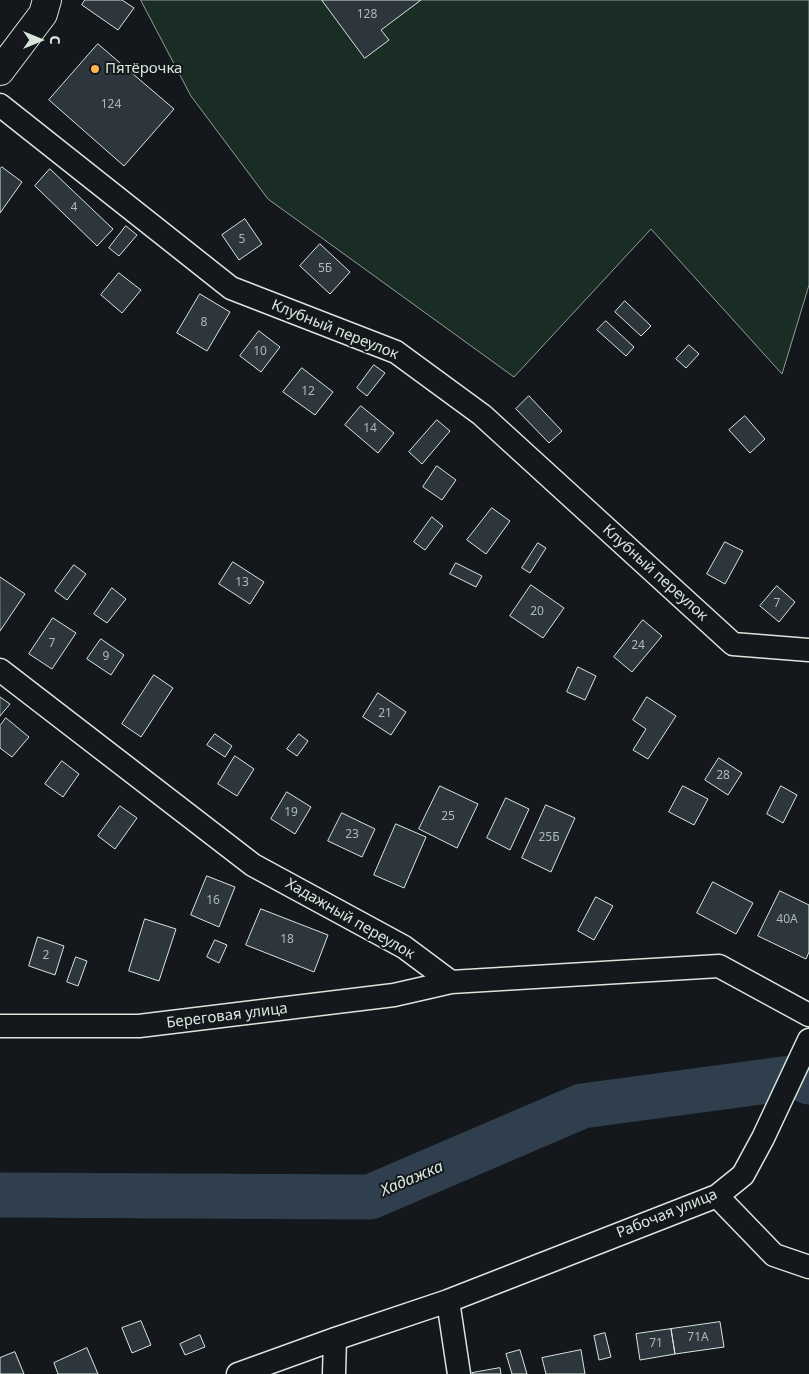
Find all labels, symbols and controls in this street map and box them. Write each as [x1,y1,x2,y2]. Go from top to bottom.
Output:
house number: 128 [357,8,377,22]
north arrow [15,15,65,65]
text: С [46,35,65,45]
place label: Пятёрочка [105,60,182,78]
marker: Пятёрочка [89,63,101,75]
house number: 124 [101,98,121,112]
house number: 4 [71,201,77,215]
house number: 5 [239,233,245,247]
house number: 5Б [318,262,332,276]
street label: Клубный переулок [269,296,401,364]
house number: 8 [201,316,207,330]
house number: 10 [253,345,267,359]
house number: 12 [301,385,315,399]
house number: 14 [363,422,377,436]
street label: Клубный переулок [599,521,711,625]
house number: 13 [235,576,249,590]
house number: 7 [774,597,780,611]
house number: 20 [530,605,544,619]
house number: 7 [49,637,55,651]
house number: 24 [631,639,645,653]
house number: 9 [103,650,109,664]
house number: 21 [378,707,392,721]
house number: 28 [716,769,730,783]
house number: 19 [284,806,298,820]
house number: 25 [441,810,455,824]
house number: 23 [345,828,359,842]
house number: 25Б [538,831,560,845]
street label: Хадажный переулок [282,875,418,963]
house number: 16 [206,894,220,908]
house number: 40А [776,913,798,927]
house number: 18 [280,933,294,947]
house number: 2 [43,949,49,963]
street label: Береговая улица [165,1000,289,1032]
water label: Хадажка [378,1157,446,1201]
street label: Рабочая улица [614,1186,720,1242]
house number: 71А [687,1331,709,1345]
house number: 71 [649,1337,663,1351]

